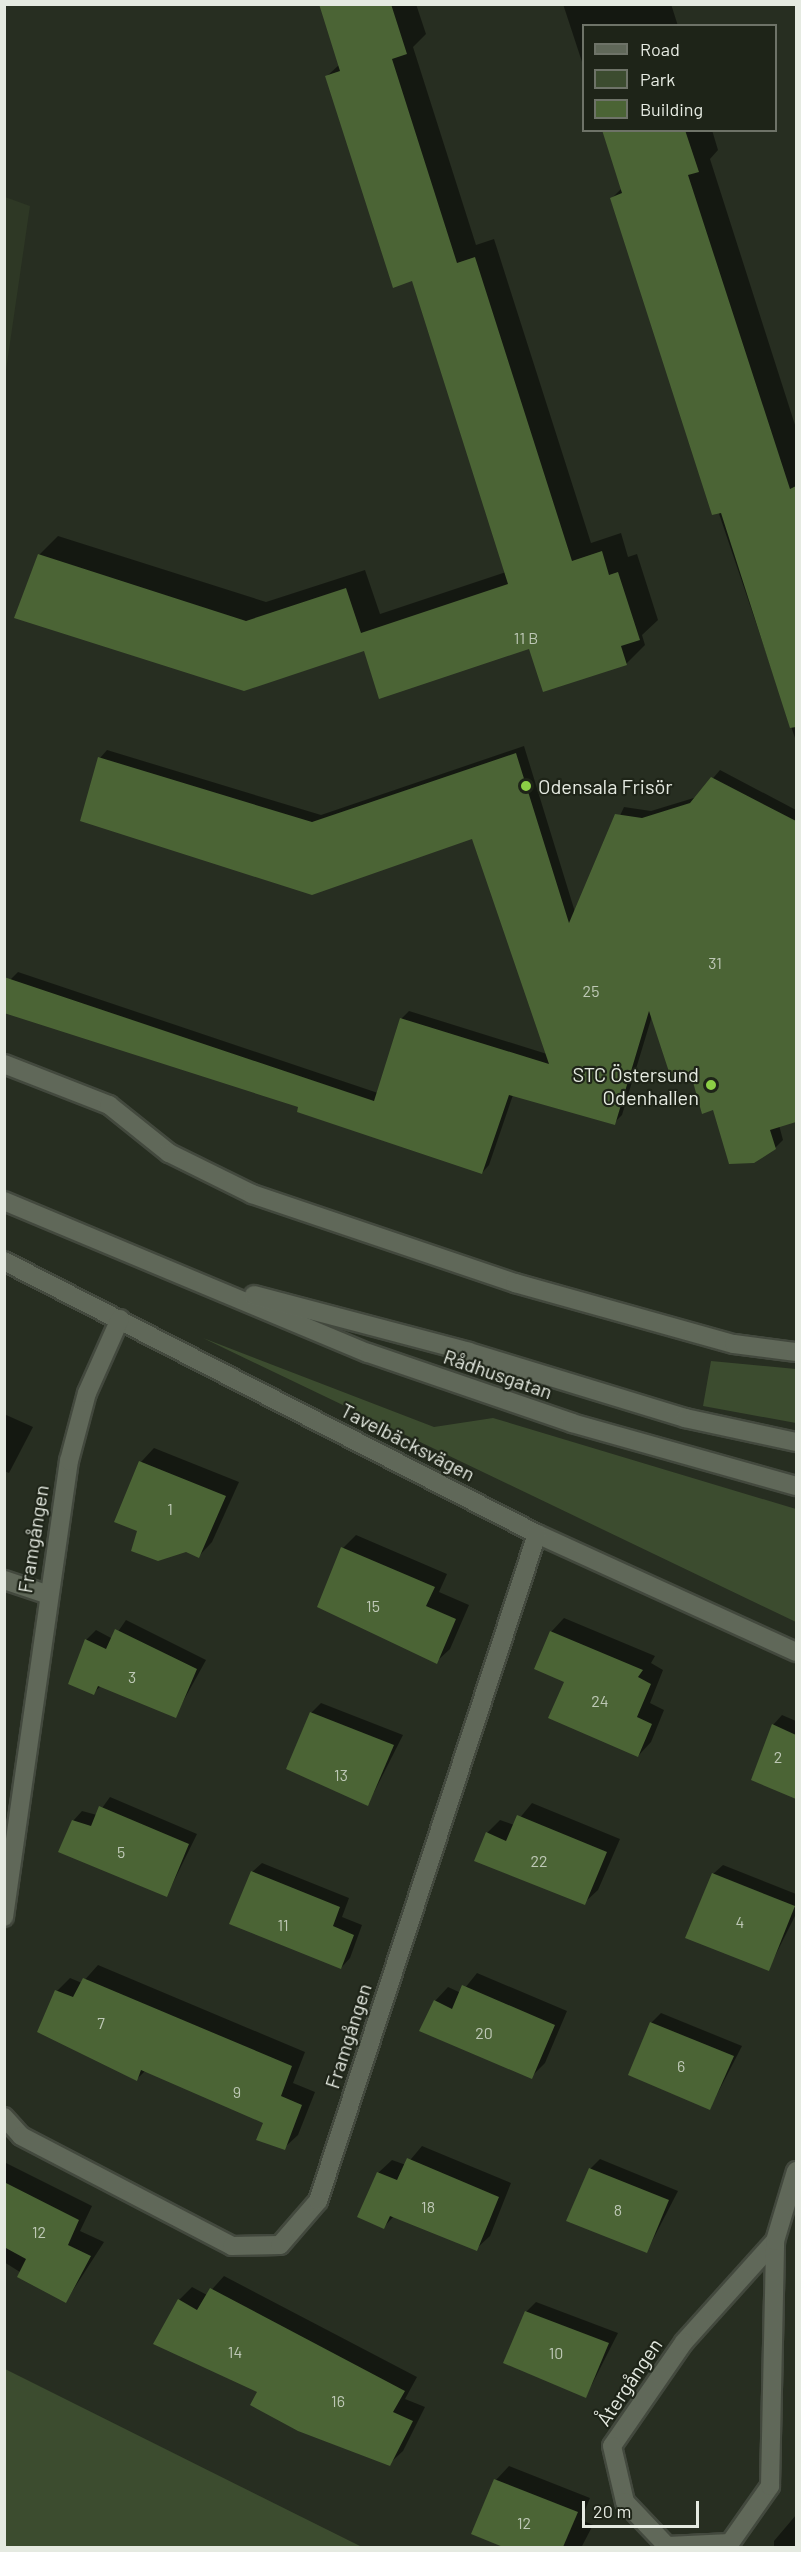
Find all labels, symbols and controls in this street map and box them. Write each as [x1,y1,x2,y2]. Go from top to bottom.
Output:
legend [582,24,777,132]
text: Road [640,38,680,60]
text: Park [640,68,675,90]
text: Building [640,98,703,120]
house number: 11 B [514,628,538,648]
place label: Odensala Frisör [538,774,673,798]
marker: Odensala Frisör [519,779,533,793]
house number: 31 [708,953,722,973]
house number: 25 [583,981,599,1001]
place label: STC Östersund Odenhallen [572,1062,699,1109]
marker: STC Östersund Odenhallen [704,1078,718,1092]
street label: Rådhusgatan [440,1344,556,1404]
street label: Tavelbäcksvägen [337,1398,479,1486]
street label: Framgången [13,1483,53,1595]
house number: 1 [167,1499,173,1519]
house number: 15 [366,1596,380,1616]
house number: 3 [128,1667,136,1687]
house number: 24 [591,1691,609,1711]
house number: 2 [774,1747,782,1767]
house number: 13 [334,1765,348,1785]
house number: 5 [117,1842,125,1862]
house number: 22 [530,1851,548,1871]
house number: 4 [736,1912,744,1932]
house number: 11 [277,1915,289,1935]
street label: Framgången [320,1980,376,2092]
house number: 7 [97,2013,105,2033]
house number: 20 [475,2023,493,2043]
house number: 6 [677,2056,685,2076]
house number: 9 [233,2082,241,2102]
house number: 18 [421,2197,435,2217]
house number: 8 [614,2200,622,2220]
house number: 12 [32,2222,46,2242]
street label: Återgången [591,2334,667,2430]
house number: 14 [228,2342,242,2362]
house number: 10 [549,2343,563,2363]
house number: 16 [331,2391,345,2411]
scale bar [585,2489,702,2527]
text: 20 m [593,2500,631,2522]
house number: 12 [517,2513,531,2533]

